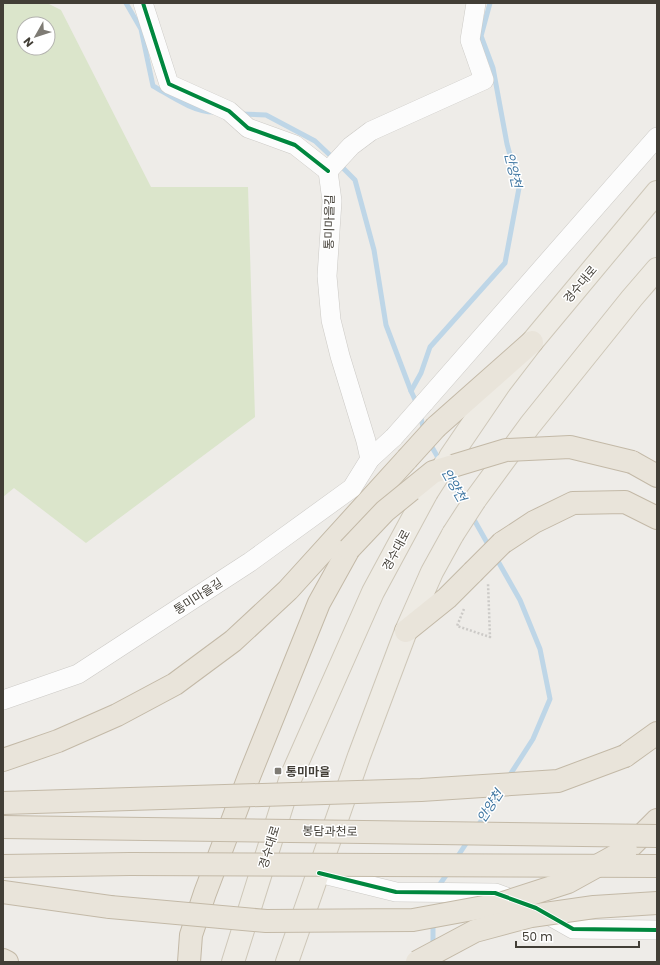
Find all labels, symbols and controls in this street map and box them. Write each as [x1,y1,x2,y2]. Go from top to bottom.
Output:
north arrow [16,16,56,56]
text: N [19,34,37,51]
water label: 안양천 [500,150,527,191]
street label: 통미마을길 [320,194,338,250]
street label: 경수대로 [559,262,601,306]
water label: 안양천 [437,465,472,506]
street label: 경수대로 [378,527,414,573]
street label: 통미마을길 [170,574,226,618]
place label: 통미마을 [286,763,330,780]
marker: 통미마을 [273,766,283,776]
water label: 안양천 [472,785,508,826]
street label: 봉담과천로 [302,822,358,840]
street label: 경수대로 [254,823,284,871]
scale bar [516,923,639,949]
text: 50 m [522,928,553,945]

